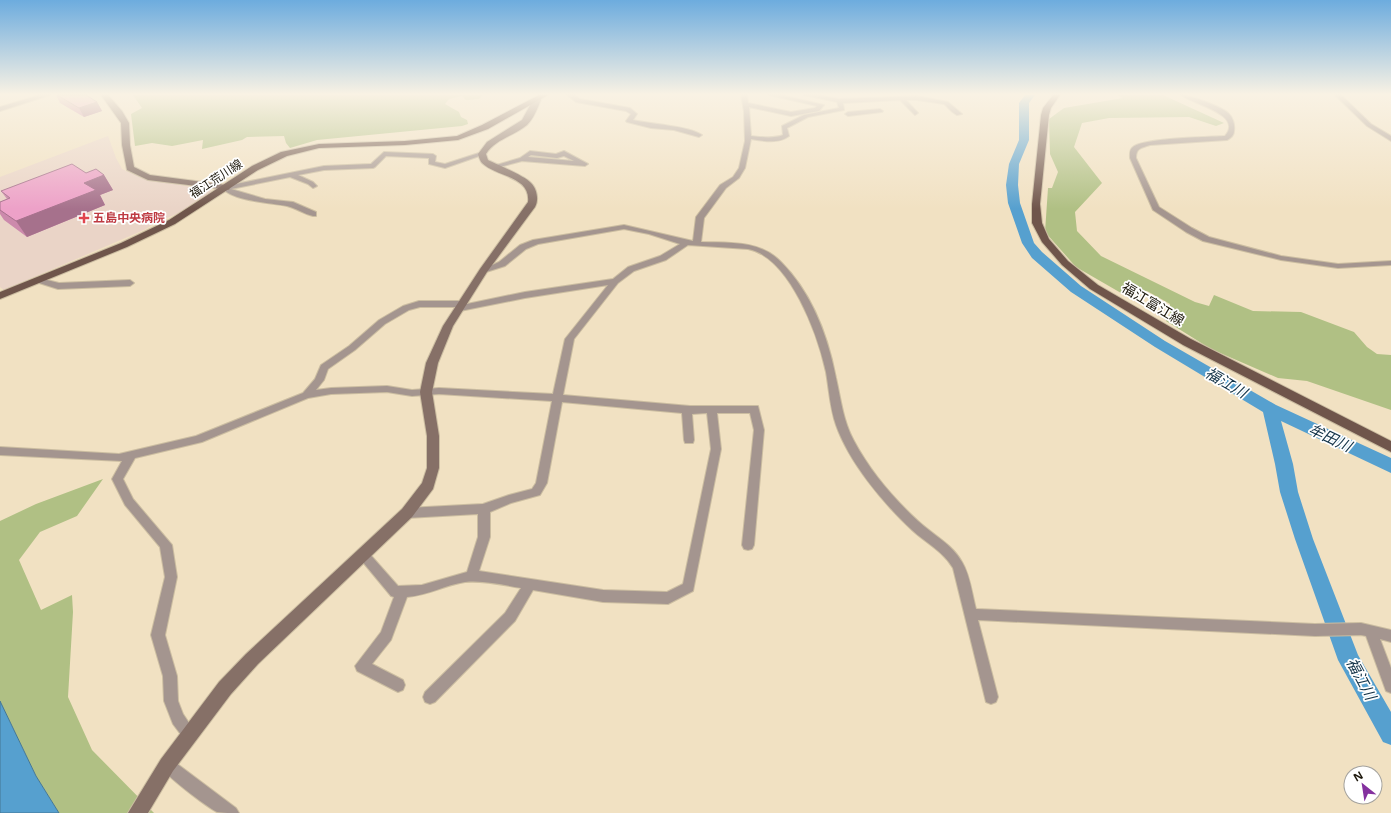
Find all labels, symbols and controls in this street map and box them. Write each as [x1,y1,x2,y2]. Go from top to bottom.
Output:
street label: 福江荒川線 [186,155,246,202]
place label: 五島中央病院 [93,209,165,226]
marker: 五島中央病院 [78,212,90,224]
street label: 福江富江線 [1118,277,1188,330]
water label: 福江川 [1202,362,1253,403]
water label: 牟田川 [1306,419,1357,457]
water label: 福江川 [1342,654,1382,705]
north arrow [1343,765,1383,805]
text: N [1350,767,1365,785]

